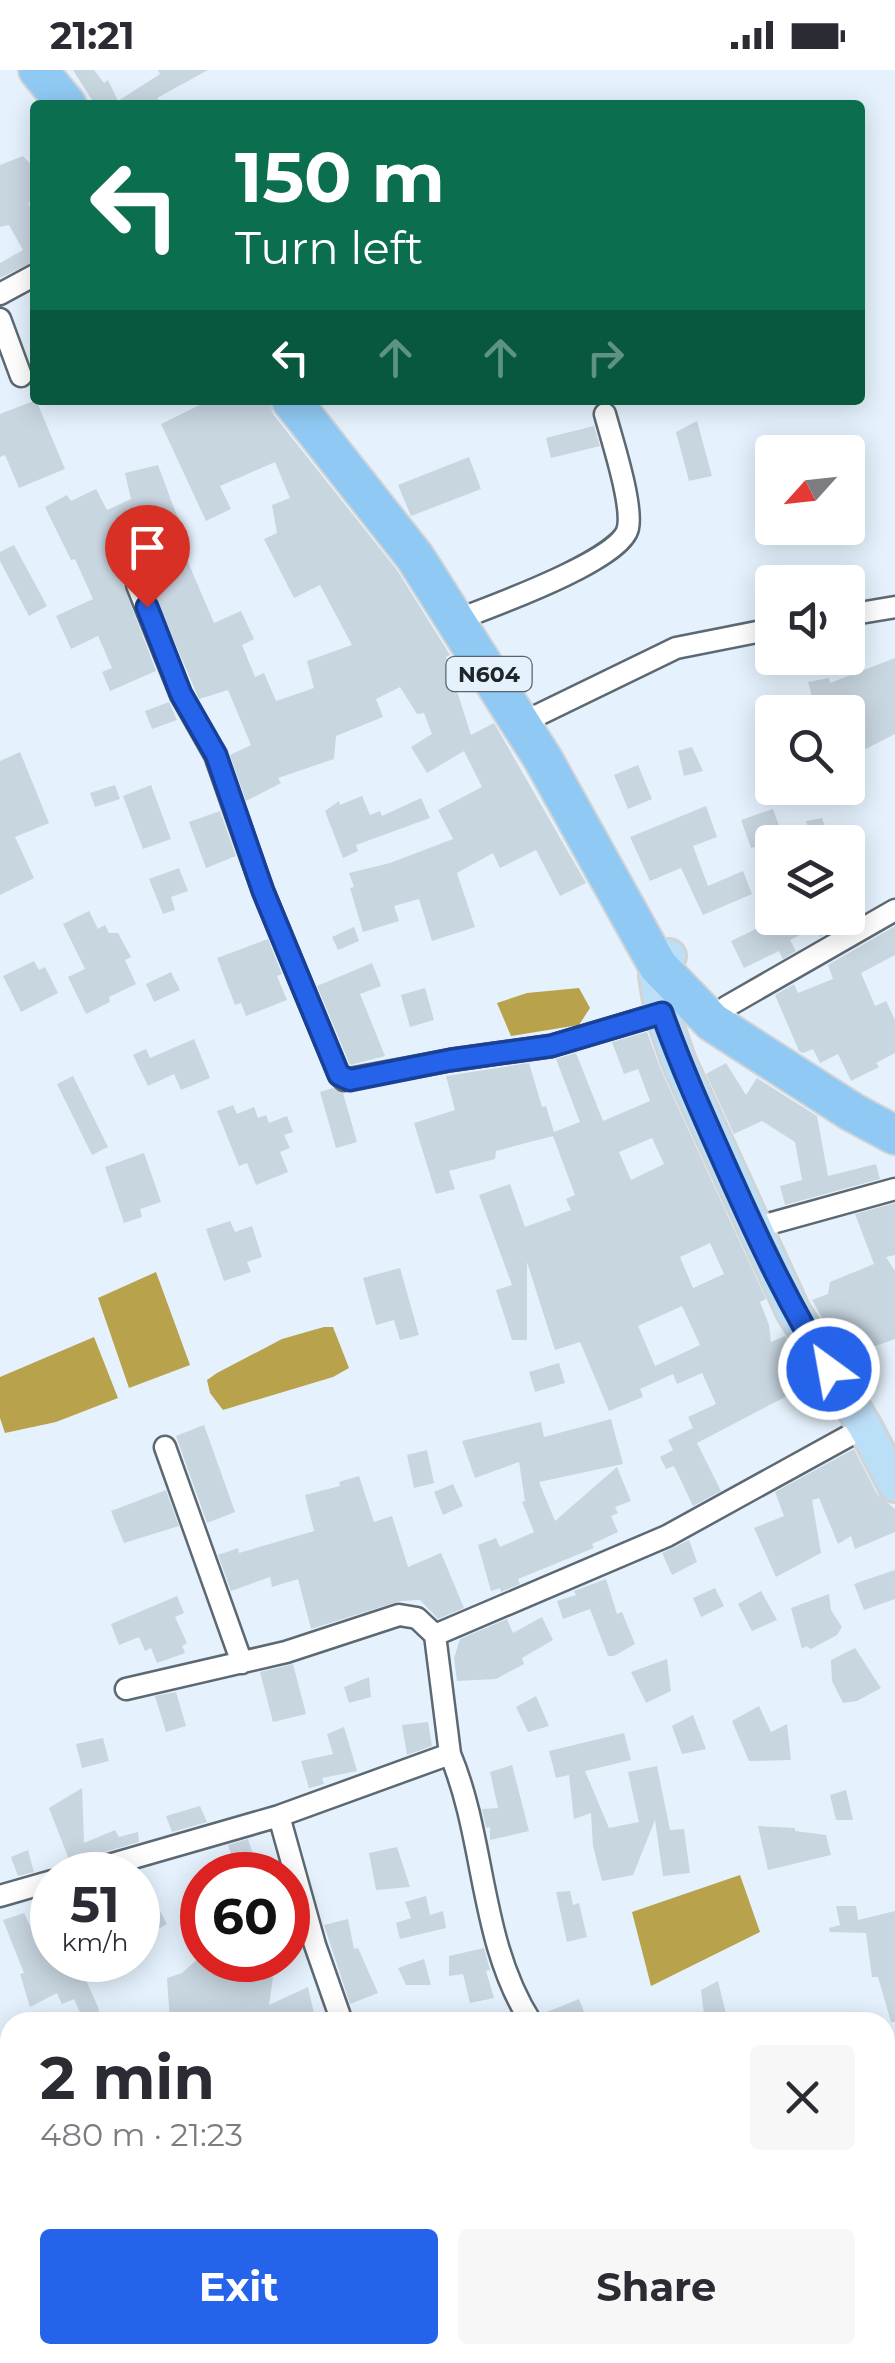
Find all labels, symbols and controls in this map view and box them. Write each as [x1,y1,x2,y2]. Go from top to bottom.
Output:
text: 21:21 [50,12,135,59]
text: 150 m [235,134,445,220]
icon: left [70,140,200,270]
text: Turn left [235,220,423,275]
icon: left [263,330,318,385]
icon: ahead [368,330,423,385]
icon: ahead [473,330,528,385]
icon: right [578,330,633,385]
north arrow [755,435,865,545]
map controls [755,435,865,935]
pin [105,505,190,608]
icon: arrive [120,520,175,575]
button: sound [755,565,865,675]
road number: N604 [446,657,532,691]
button: search [755,695,865,805]
button: layers [755,825,865,935]
position arrow [777,1317,881,1421]
speed limit sign: 60 [180,1852,310,1982]
text: 51 [70,1874,120,1935]
text: km/h [62,1927,128,1957]
text: 2 min [40,2041,215,2114]
button: close [750,2045,855,2150]
text: 480 m · 21:23 [40,2115,243,2154]
button: Exit [40,2229,438,2344]
button: Share [458,2229,855,2344]

